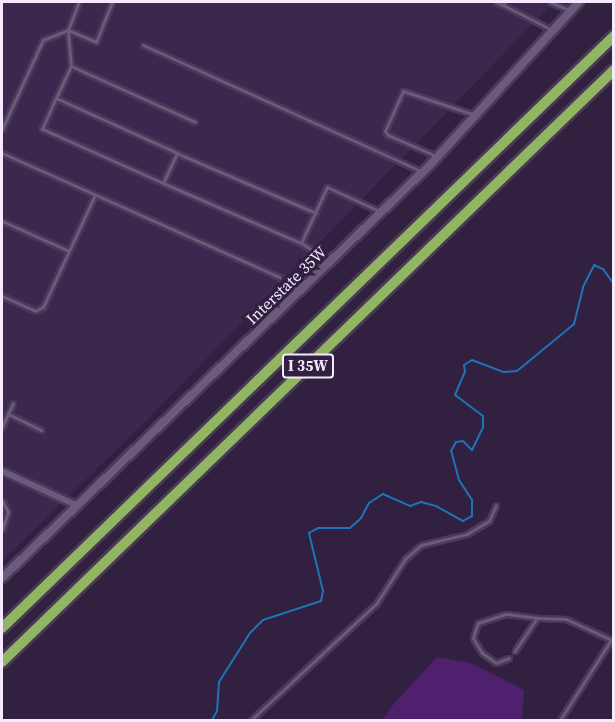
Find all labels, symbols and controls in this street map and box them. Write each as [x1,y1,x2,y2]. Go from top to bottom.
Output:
street label: Interstate 35W [242,242,330,328]
road number: I 35W [281,354,335,378]

